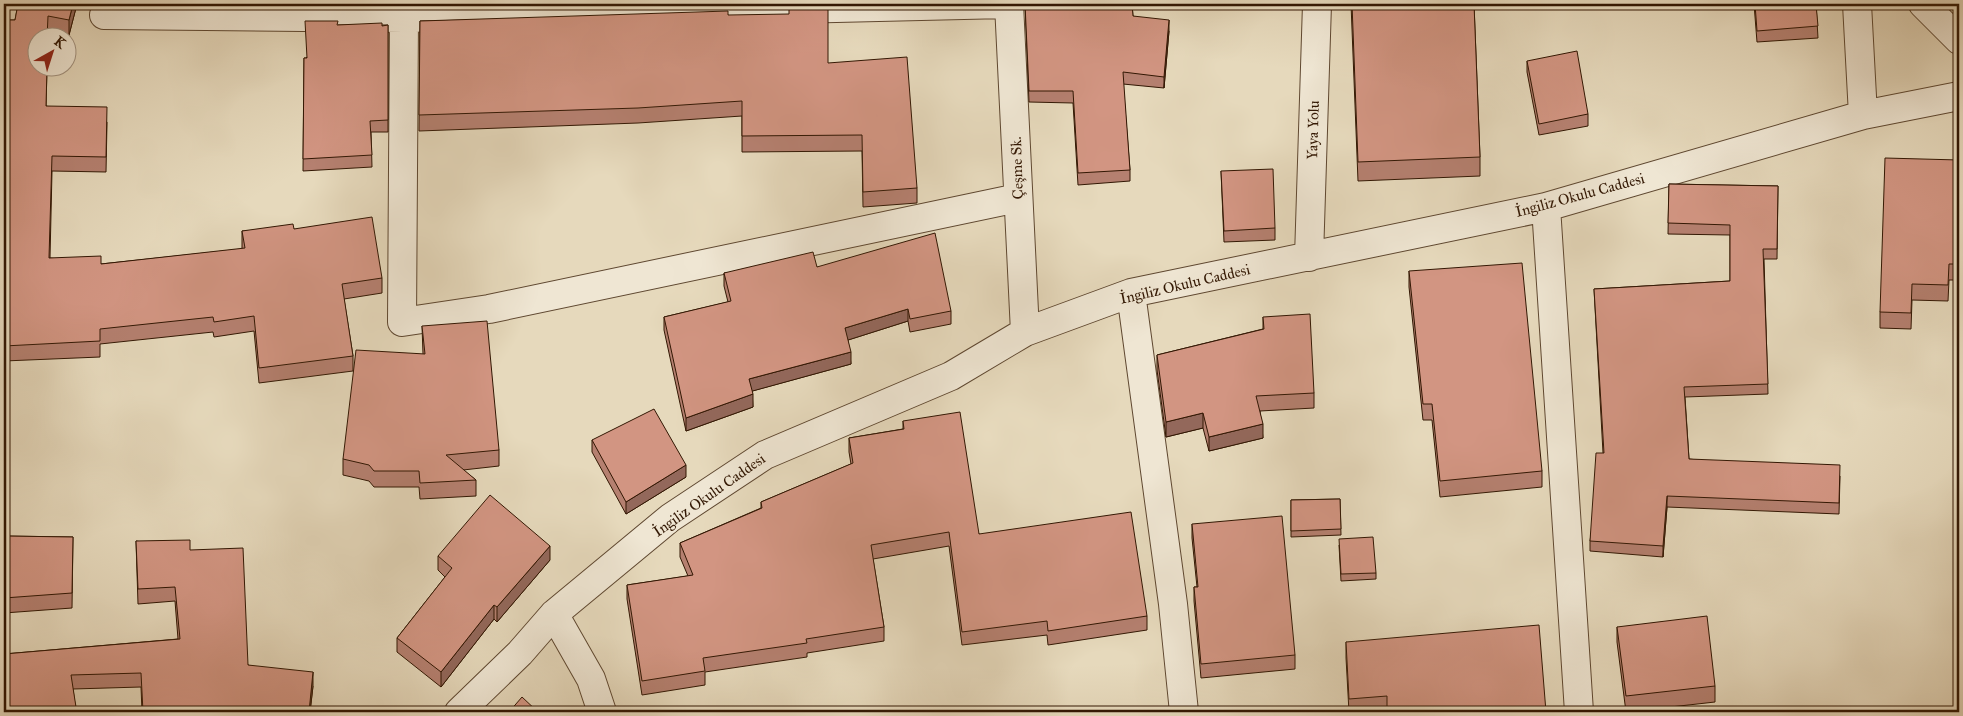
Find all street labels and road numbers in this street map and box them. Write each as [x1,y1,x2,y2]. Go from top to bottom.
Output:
street label: Yaya Yolu [1303,100,1323,160]
street label: Çeşme Sk. [1007,136,1027,200]
street label: İngiliz Okulu Caddesi [1513,169,1647,221]
street label: İngiliz Okulu Caddesi [1118,260,1252,308]
street label: İngiliz Okulu Caddesi [649,449,769,541]

